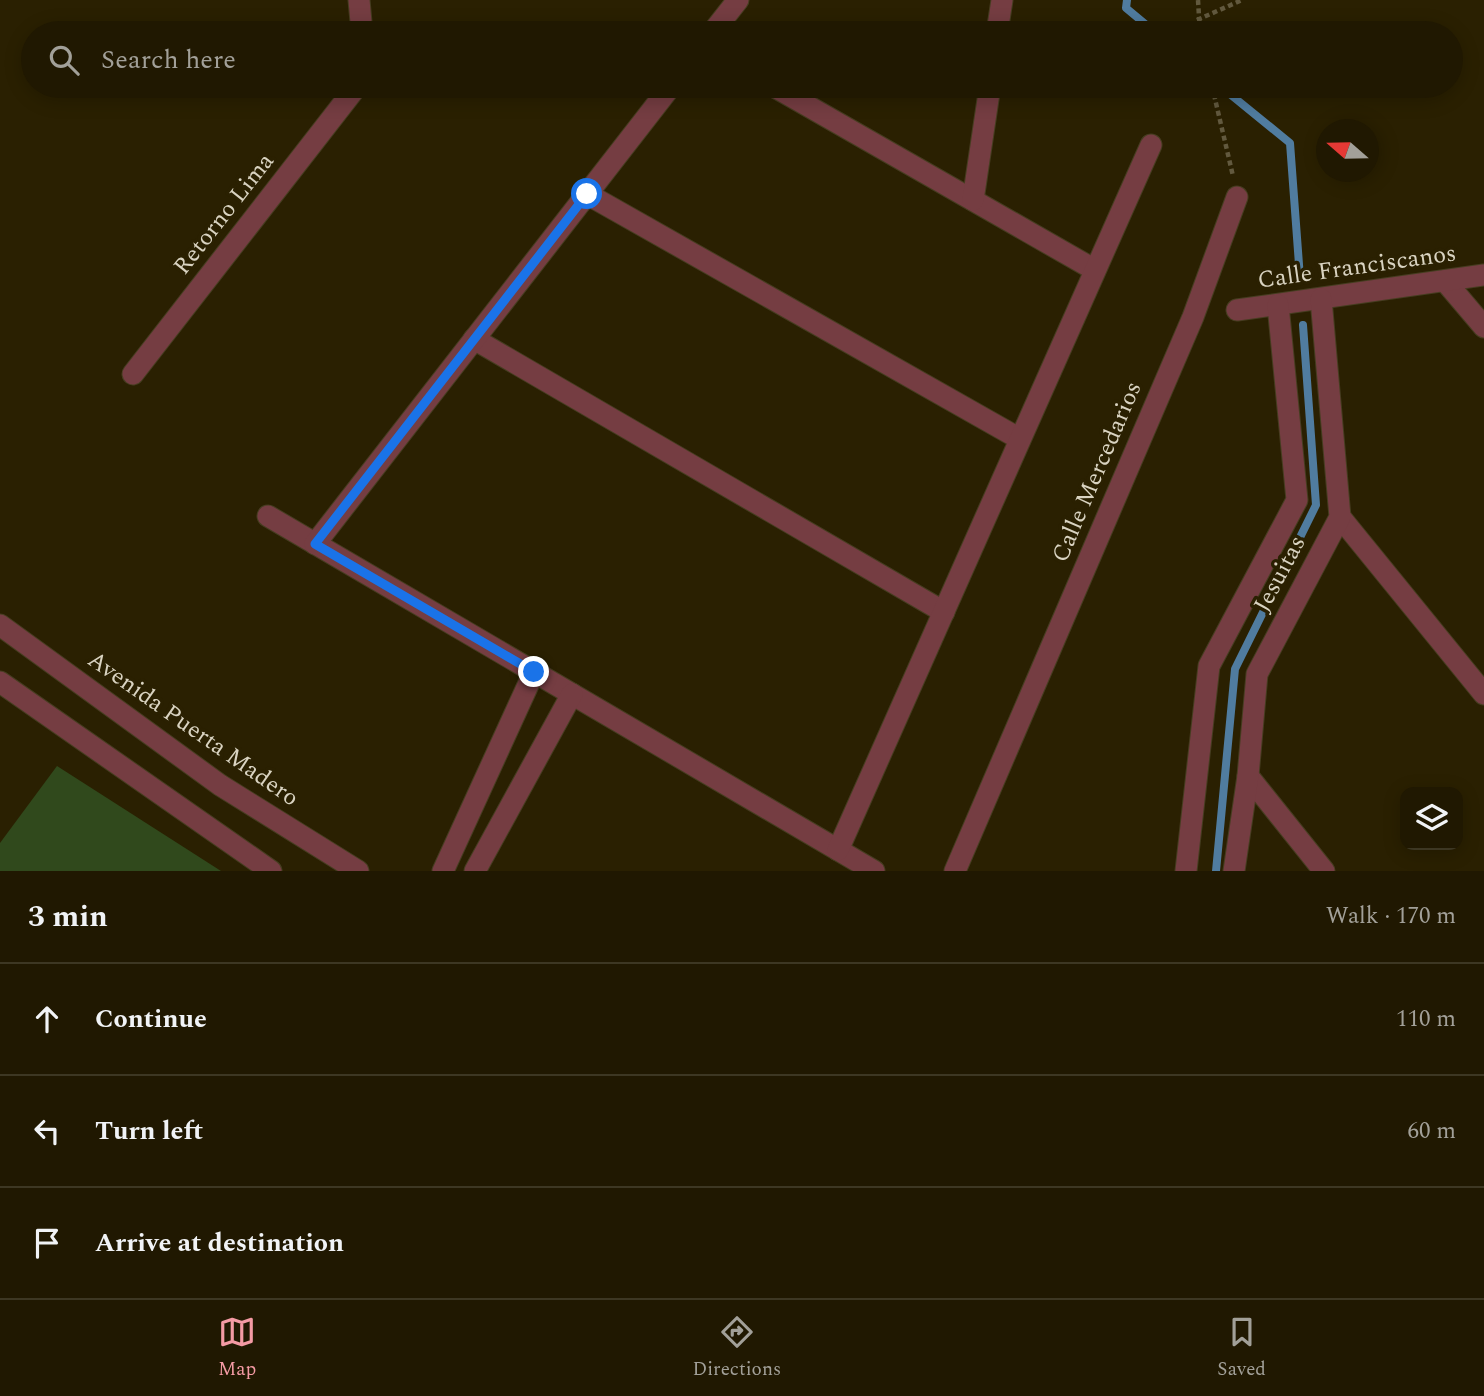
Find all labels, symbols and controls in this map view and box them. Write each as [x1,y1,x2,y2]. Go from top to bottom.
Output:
search box [21,21,1463,98]
text: Search here [101,40,236,80]
icon: search [45,41,83,79]
north arrow [1316,119,1379,182]
street label: Retorno Lima [165,145,283,283]
route start [571,178,602,209]
street label: Calle Franciscanos [1255,235,1459,299]
street label: Calle Mercedarios [1043,376,1151,568]
street label: Jesuitas [1245,529,1315,619]
street label: Avenida Puerta Madero [80,642,306,816]
route end [518,656,549,687]
map controls [1400,787,1463,850]
button: layers [1400,787,1463,850]
text: 3 min [28,894,108,940]
text: Walk · 170 m [1326,899,1456,934]
text: Continue [95,999,207,1039]
icon: ahead [28,1000,66,1038]
text: 110 m [1396,1002,1456,1037]
text: Turn left [95,1111,203,1151]
icon: left [28,1112,66,1150]
text: 60 m [1407,1114,1456,1149]
text: Arrive at destination [95,1223,344,1263]
icon: arrive [28,1224,66,1262]
tab: Map [218,1313,256,1384]
tab: Directions [692,1313,781,1384]
tab: Saved [1217,1313,1266,1384]

